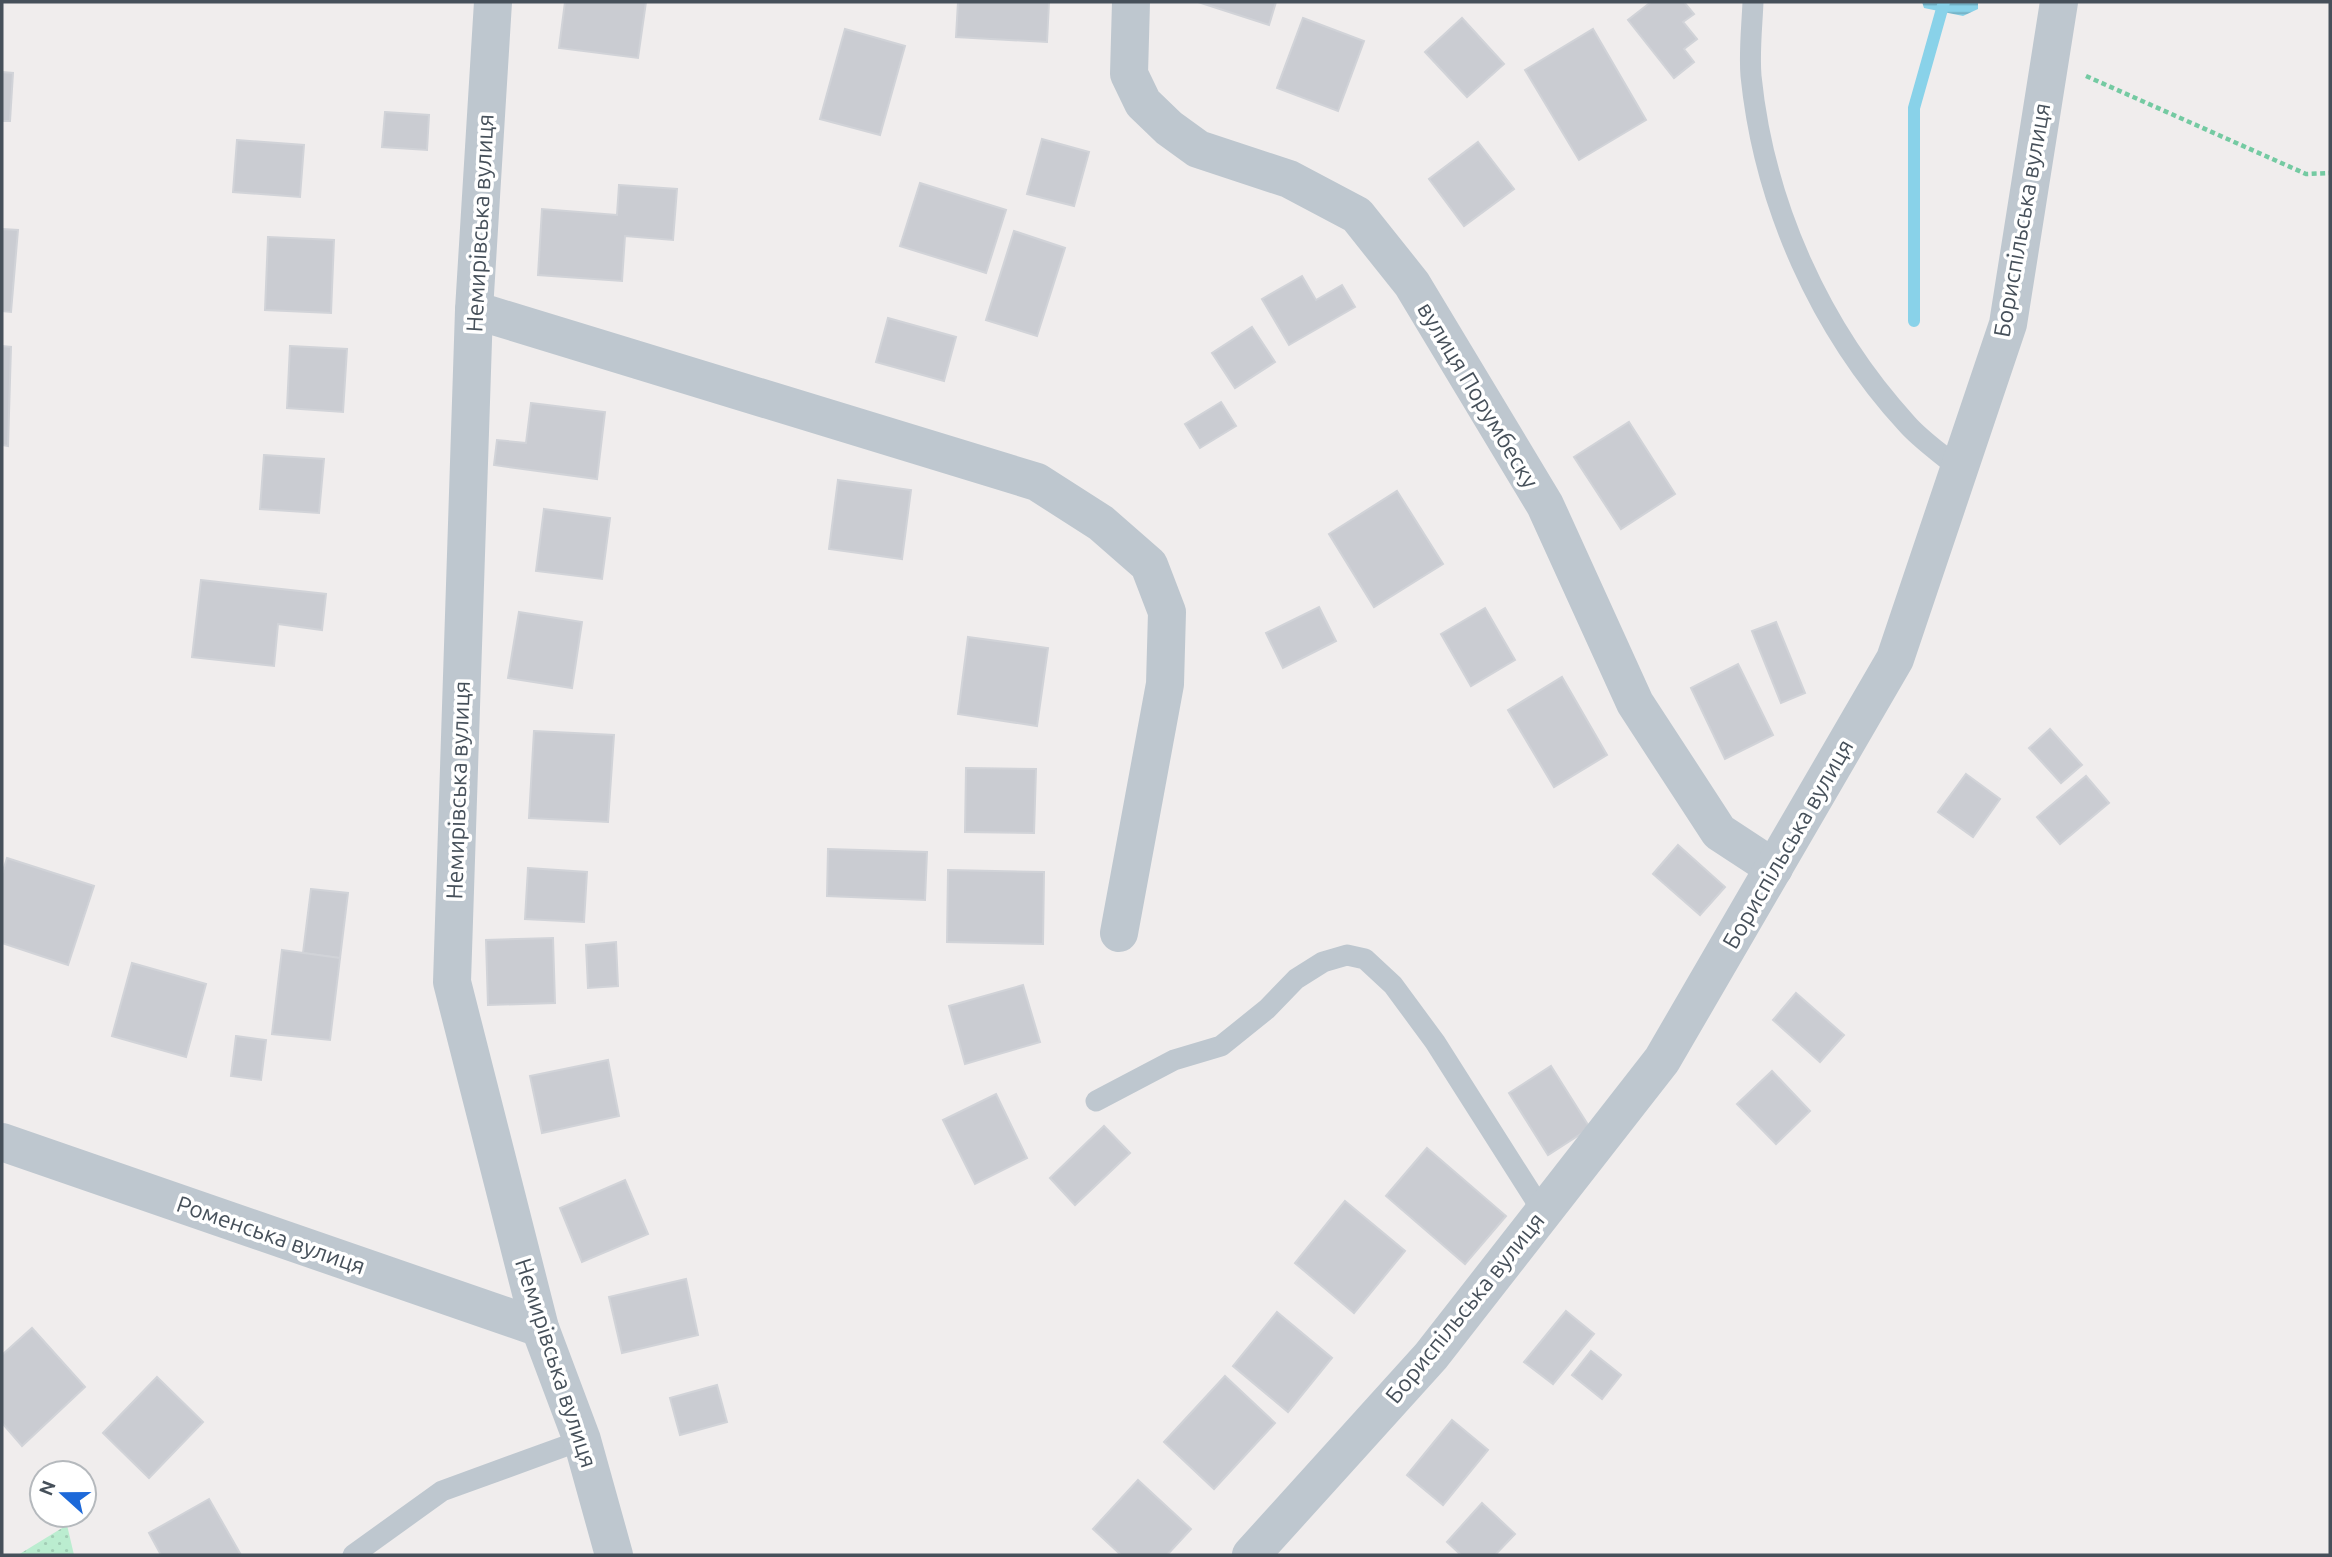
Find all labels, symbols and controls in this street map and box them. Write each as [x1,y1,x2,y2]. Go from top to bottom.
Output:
street label: Бориспільська вулиця [1989,101,2054,339]
street label: Немирівська вулиця [461,113,498,333]
street label: вулиця Порумбеску [1413,297,1544,492]
street label: Немирівська вулиця [441,680,474,900]
street label: Бориспільська вулиця [1717,735,1858,953]
street label: Роменська вулиця [174,1191,369,1279]
street label: Бориспільська вулиця [1380,1208,1549,1408]
street label: Немирівська вулиця [511,1255,602,1471]
north arrow [28,1459,98,1529]
text: N [34,1477,60,1498]

